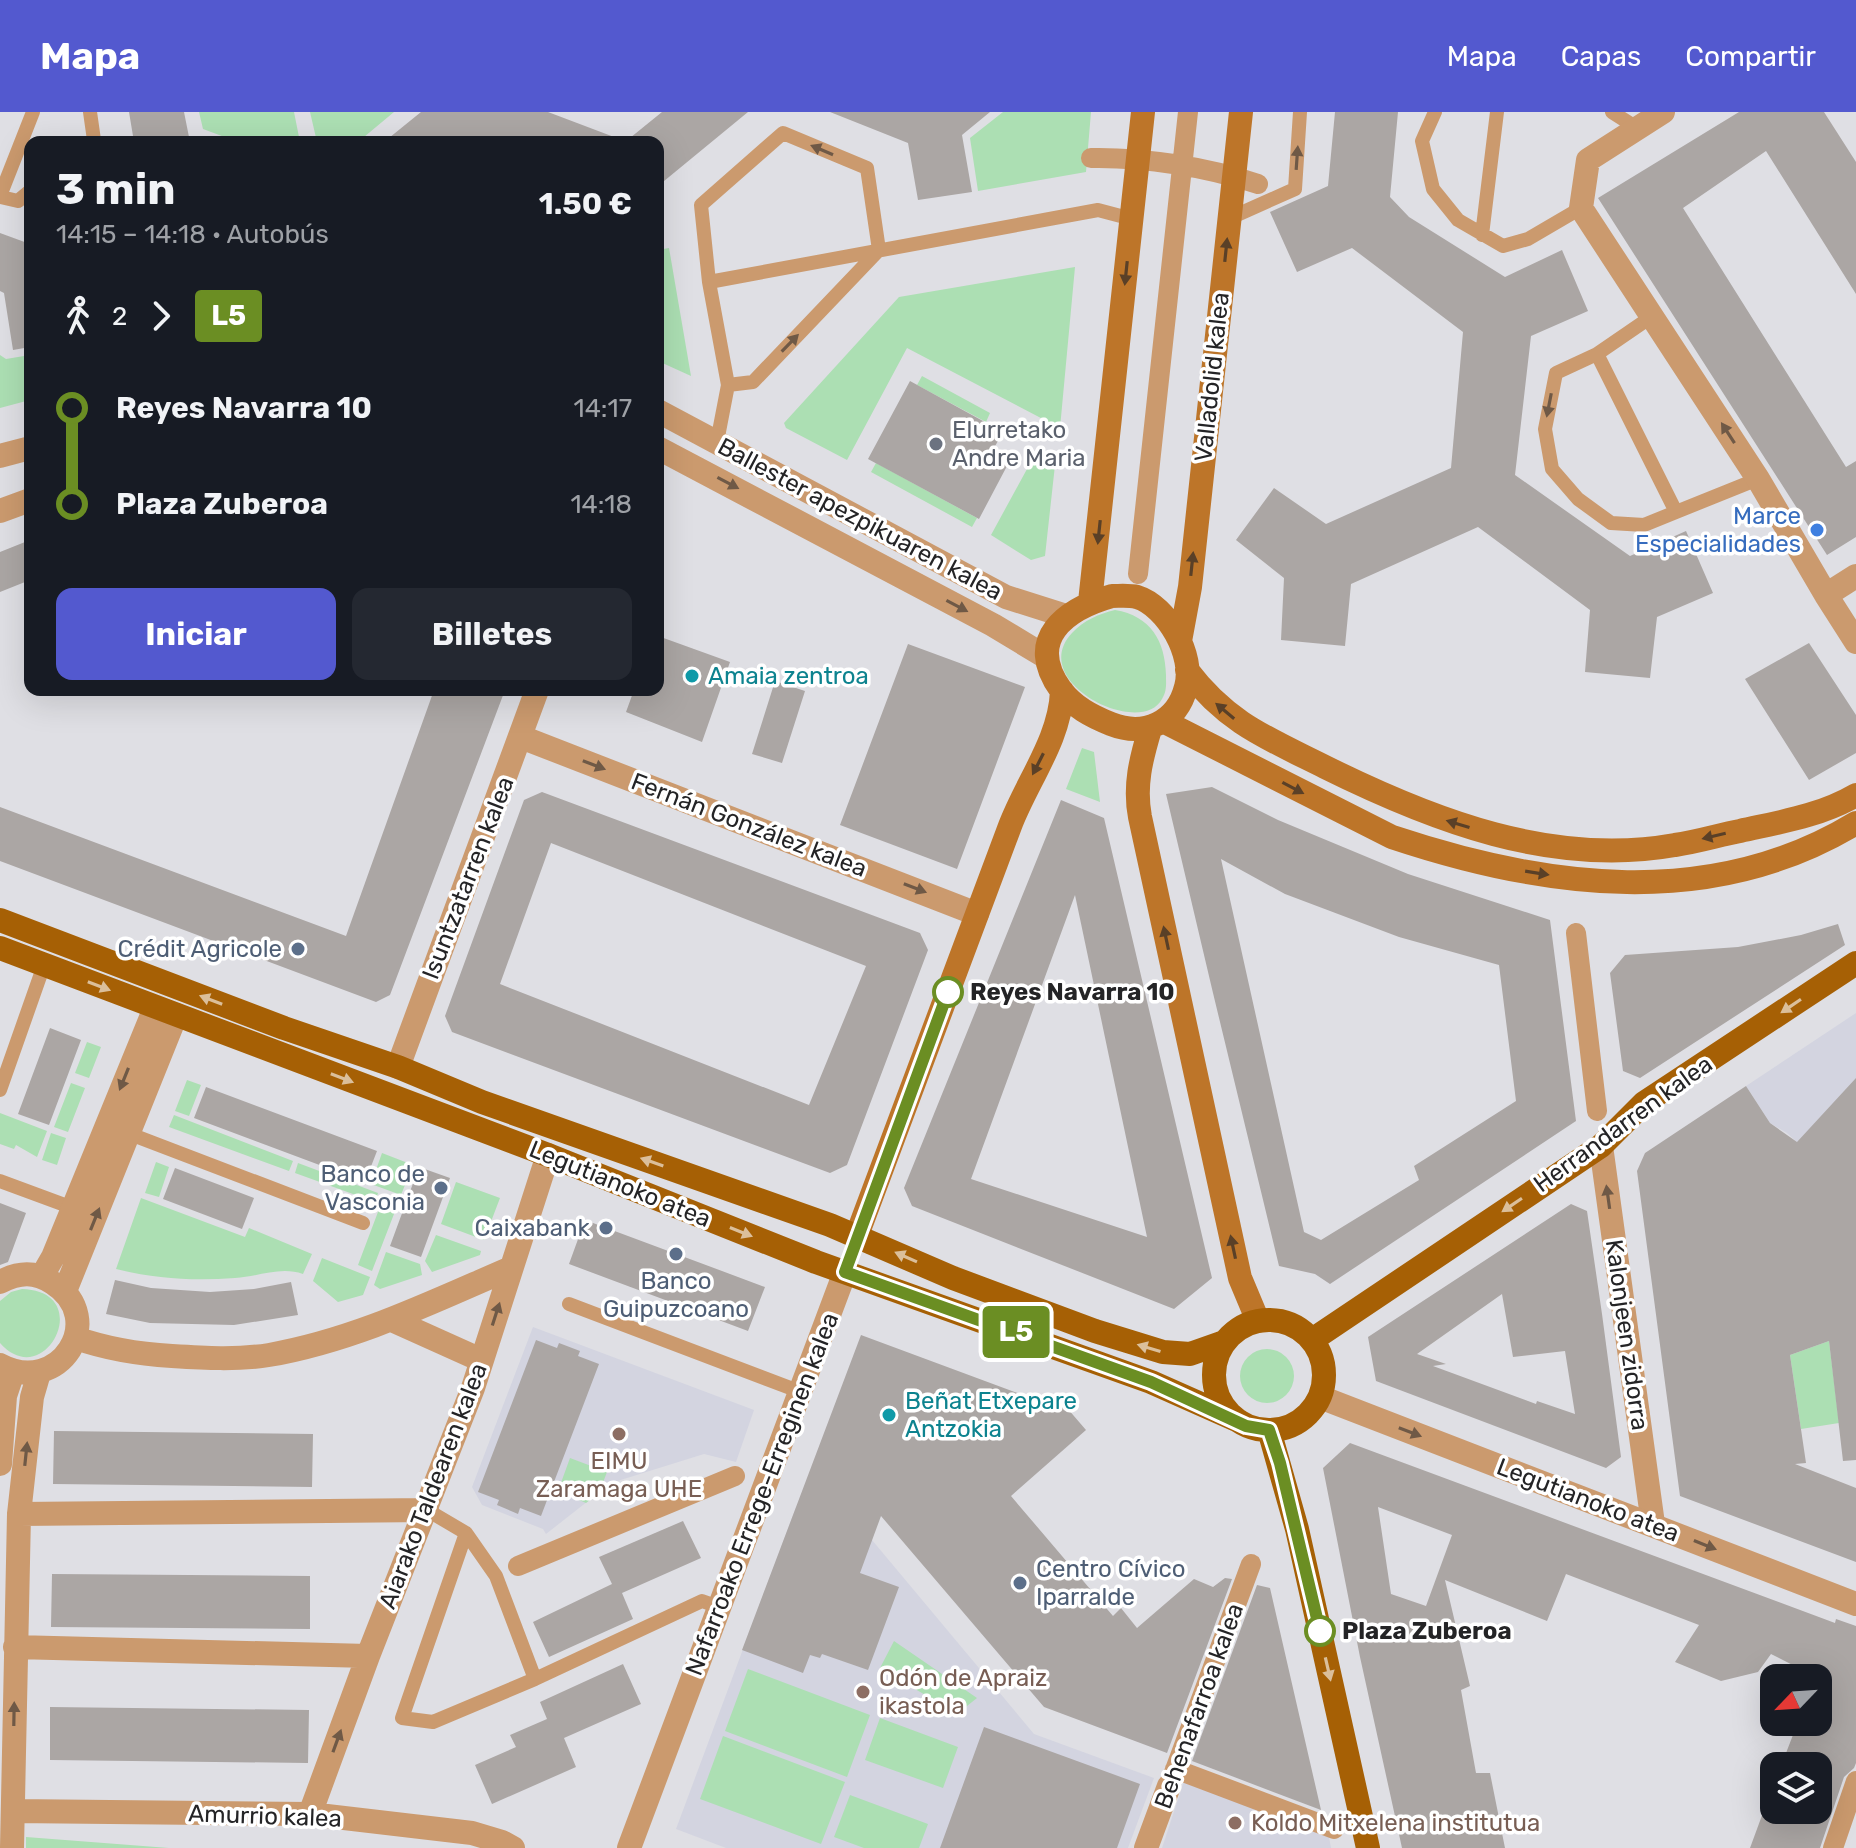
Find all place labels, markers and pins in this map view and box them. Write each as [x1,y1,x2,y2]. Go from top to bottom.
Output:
place label: Elurretako Andre Maria [952,416,1086,472]
marker: Elurretako Andre Maria [927,435,945,453]
place label: Marce Especialidades [1635,502,1801,558]
marker: Marce Especialidades [1808,521,1826,539]
place label: Amaia zentroa [708,662,869,690]
marker: Amaia zentroa [683,667,701,685]
place label: Crédit Agricole [117,935,282,963]
marker: Crédit Agricole [289,940,307,958]
marker: Reyes Navarra 10 [933,977,963,1007]
place label: Reyes Navarra 10 [970,978,1175,1006]
place label: Banco de Vasconia [321,1160,425,1216]
marker: Banco de Vasconia [432,1179,450,1197]
place label: Caixabank [474,1214,591,1242]
marker: Caixabank [597,1219,615,1237]
marker: Banco Guipuzcoano [667,1245,685,1263]
place label: Banco Guipuzcoano [603,1267,749,1323]
place label: Beñat Etxepare Antzokia [905,1387,1077,1443]
marker: Beñat Etxepare Antzokia [880,1406,898,1424]
marker: EIMU Zaramaga UHE [610,1425,628,1443]
place label: EIMU Zaramaga UHE [536,1447,702,1503]
place label: Centro Cívico Iparralde [1036,1555,1186,1611]
marker: Centro Cívico Iparralde [1011,1574,1029,1592]
marker: Plaza Zuberoa [1305,1616,1335,1646]
place label: Plaza Zuberoa [1342,1617,1512,1645]
place label: Odón de Apraiz ikastola [879,1664,1047,1720]
marker: Odón de Apraiz ikastola [854,1683,872,1701]
place label: Koldo Mitxelena institutua [1251,1809,1540,1837]
marker: Koldo Mitxelena institutua [1226,1814,1244,1832]

